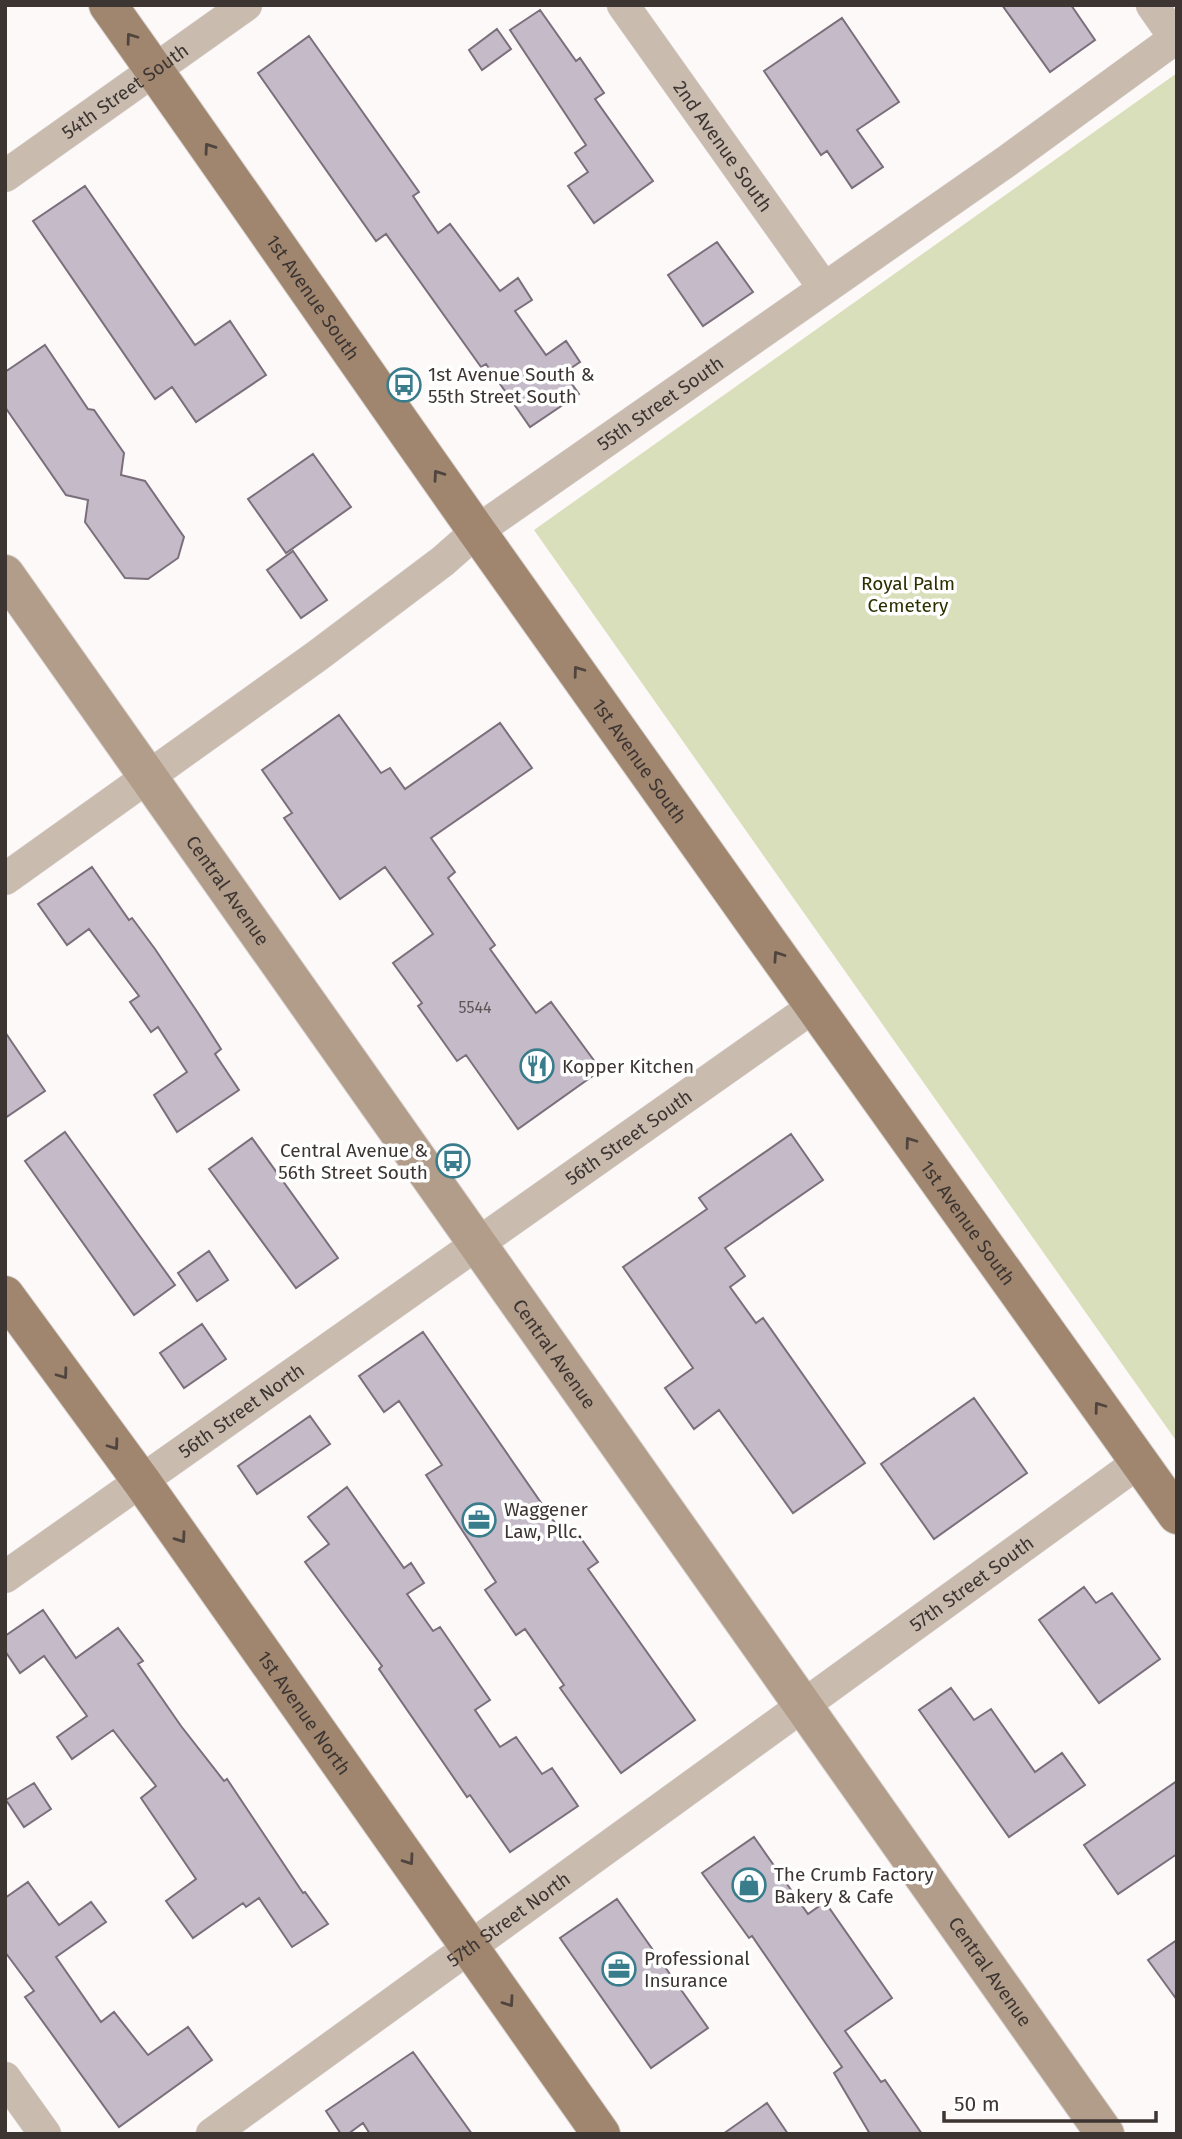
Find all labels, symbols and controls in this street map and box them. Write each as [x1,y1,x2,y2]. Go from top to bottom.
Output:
one-way arrow [127,33,139,46]
street label: 54th Street South [57,38,193,144]
street label: 2nd Avenue South [669,76,778,216]
one-way arrow [205,143,217,156]
street label: 1st Avenue South [261,230,365,364]
street label: 55th Street South [592,351,728,455]
place label: 1st Avenue South & 55th Street South [428,363,595,408]
bus stop icon: 1st Avenue South & 55th Street South [385,366,423,404]
one-way arrow [434,470,446,483]
park label: Royal Palm Cemetery [861,572,955,617]
one-way arrow [574,666,586,679]
street label: 1st Avenue South [588,694,692,828]
street label: Central Avenue [181,831,275,950]
one-way arrow [774,951,786,964]
house number: 5544 [459,998,492,1017]
restaurant icon: Kopper Kitchen [518,1047,556,1085]
place label: Kopper Kitchen [562,1055,694,1078]
street label: 56th Street South [561,1085,696,1190]
one-way arrow [906,1137,918,1150]
place label: Central Avenue & 56th Street South [278,1139,428,1184]
bus stop icon: Central Avenue & 56th Street South [434,1142,472,1180]
street label: 1st Avenue South [916,1156,1020,1290]
street label: Central Avenue [508,1294,601,1413]
street label: 56th Street North [174,1358,309,1463]
one-way arrow [55,1367,67,1379]
one-way arrow [1095,1402,1107,1415]
one-way arrow [106,1437,118,1450]
place label: Waggener Law, Pllc. [504,1498,589,1543]
office icon: Waggener Law, Pllc. [460,1501,498,1539]
one-way arrow [173,1530,185,1543]
street label: 57th Street South [905,1531,1038,1636]
street label: 1st Avenue North [253,1646,356,1779]
one-way arrow [401,1852,413,1865]
place label: The Crumb Factory Bakery & Cafe [774,1863,934,1908]
shop icon: The Crumb Factory Bakery & Cafe [730,1866,768,1904]
street label: 57th Street North [442,1867,574,1972]
street label: Central Avenue [944,1912,1037,2031]
place label: Professional Insurance [644,1947,750,1992]
office icon: Professional Insurance [600,1950,638,1988]
one-way arrow [501,1994,513,2007]
scale bar [944,2080,1156,2124]
text: 50 m [954,2091,1000,2117]

